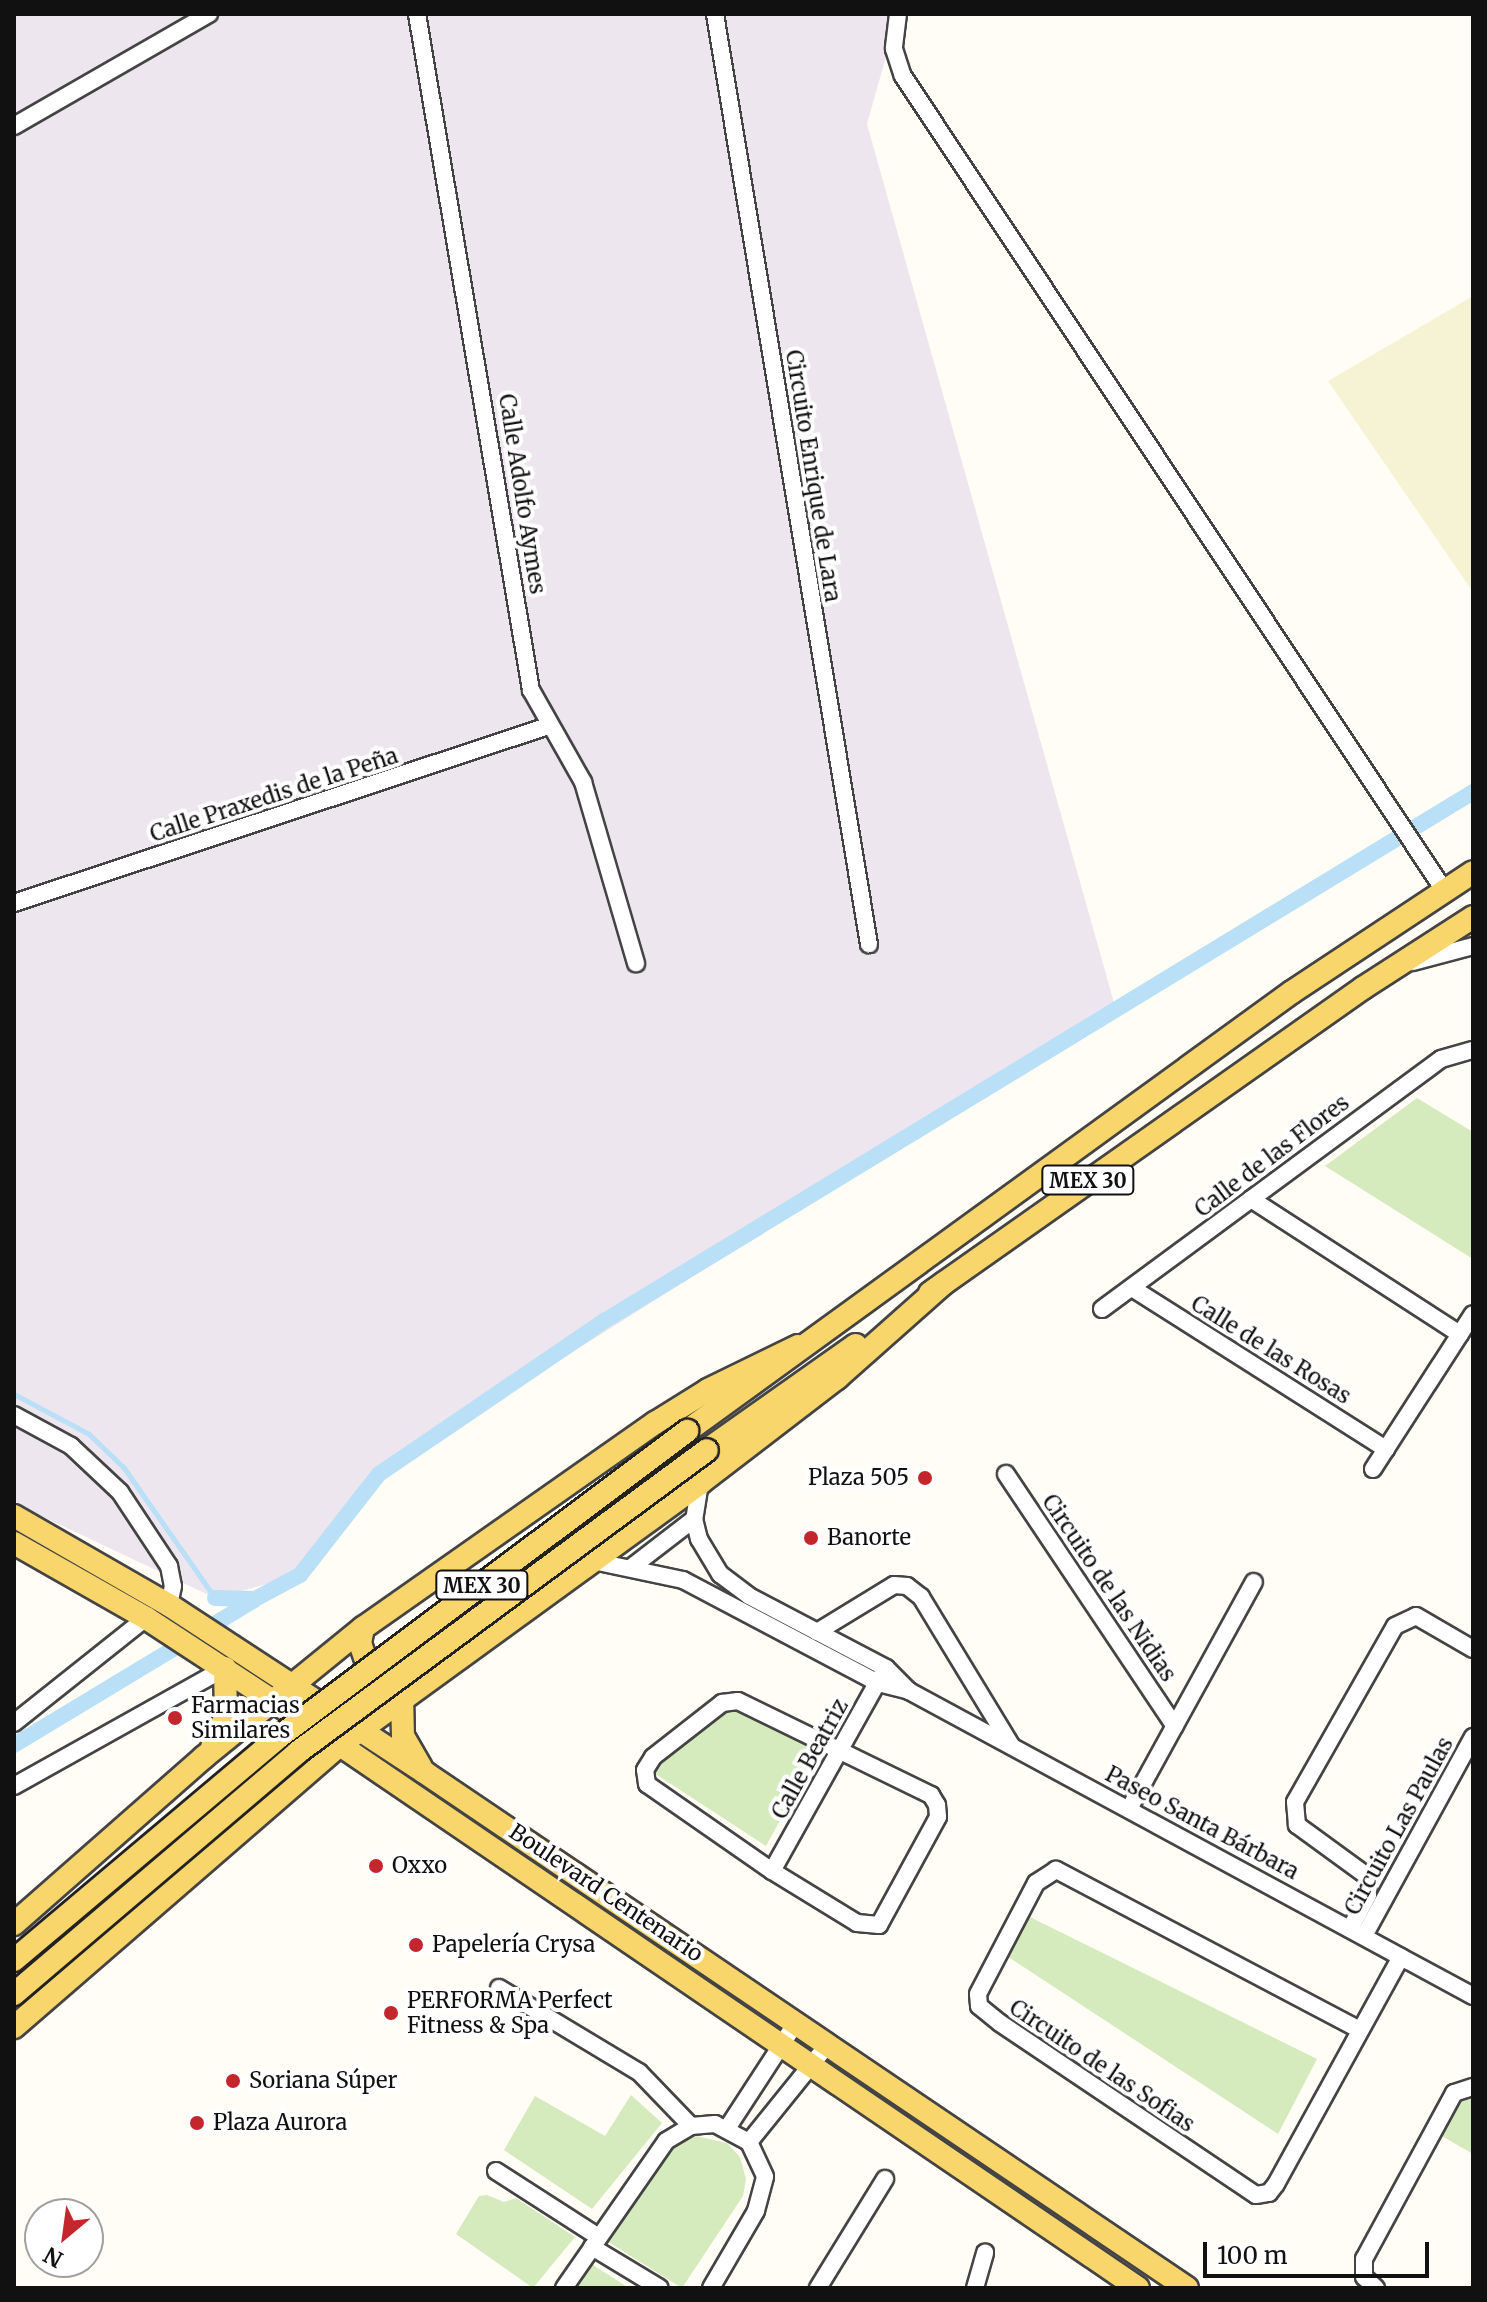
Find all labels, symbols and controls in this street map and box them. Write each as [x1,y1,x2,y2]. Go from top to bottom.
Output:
street label: Circuito Enrique de Lara [780,348,846,604]
street label: Calle Adolfo Aymes [493,392,551,596]
street label: Calle Praxedis de la Peña [147,742,401,848]
street label: Calle de las Flores [1190,1089,1354,1223]
road number: MEX 30 [1040,1164,1136,1196]
street label: Calle de las Rosas [1186,1290,1356,1410]
place label: Plaza 505 [808,1465,909,1491]
marker: Plaza 505 [916,1469,934,1487]
street label: Circuito de las Nidias [1037,1489,1181,1687]
place label: Banorte [827,1525,911,1551]
marker: Banorte [802,1529,820,1547]
road number: MEX 30 [434,1569,530,1601]
place label: Farmacias Similares [191,1692,300,1744]
street label: Calle Beatriz [766,1694,854,1824]
marker: Farmacias Similares [166,1709,184,1727]
street label: Circuito Las Paulas [1339,1733,1459,1919]
street label: Paseo Santa Bárbara [1101,1761,1303,1885]
street label: Boulevard Centenario [504,1818,708,1968]
place label: Oxxo [392,1853,447,1879]
marker: Oxxo [367,1857,385,1875]
place label: Papelería Crysa [432,1932,595,1958]
marker: Papelería Crysa [407,1936,425,1954]
place label: PERFORMA Perfect Fitness & Spa [407,1987,613,2038]
street label: Circuito de las Sofias [1004,1994,1200,2138]
marker: PERFORMA Perfect Fitness & Spa [382,2004,400,2022]
place label: Soriana Súper [249,2068,397,2094]
marker: Soriana Súper [224,2072,242,2090]
place label: Plaza Aurora [213,2110,347,2136]
marker: Plaza Aurora [188,2114,206,2132]
north arrow [24,2198,104,2278]
scale bar [1207,2226,1433,2276]
text: 100 m [1217,2240,1287,2271]
text: N [39,2241,68,2274]

